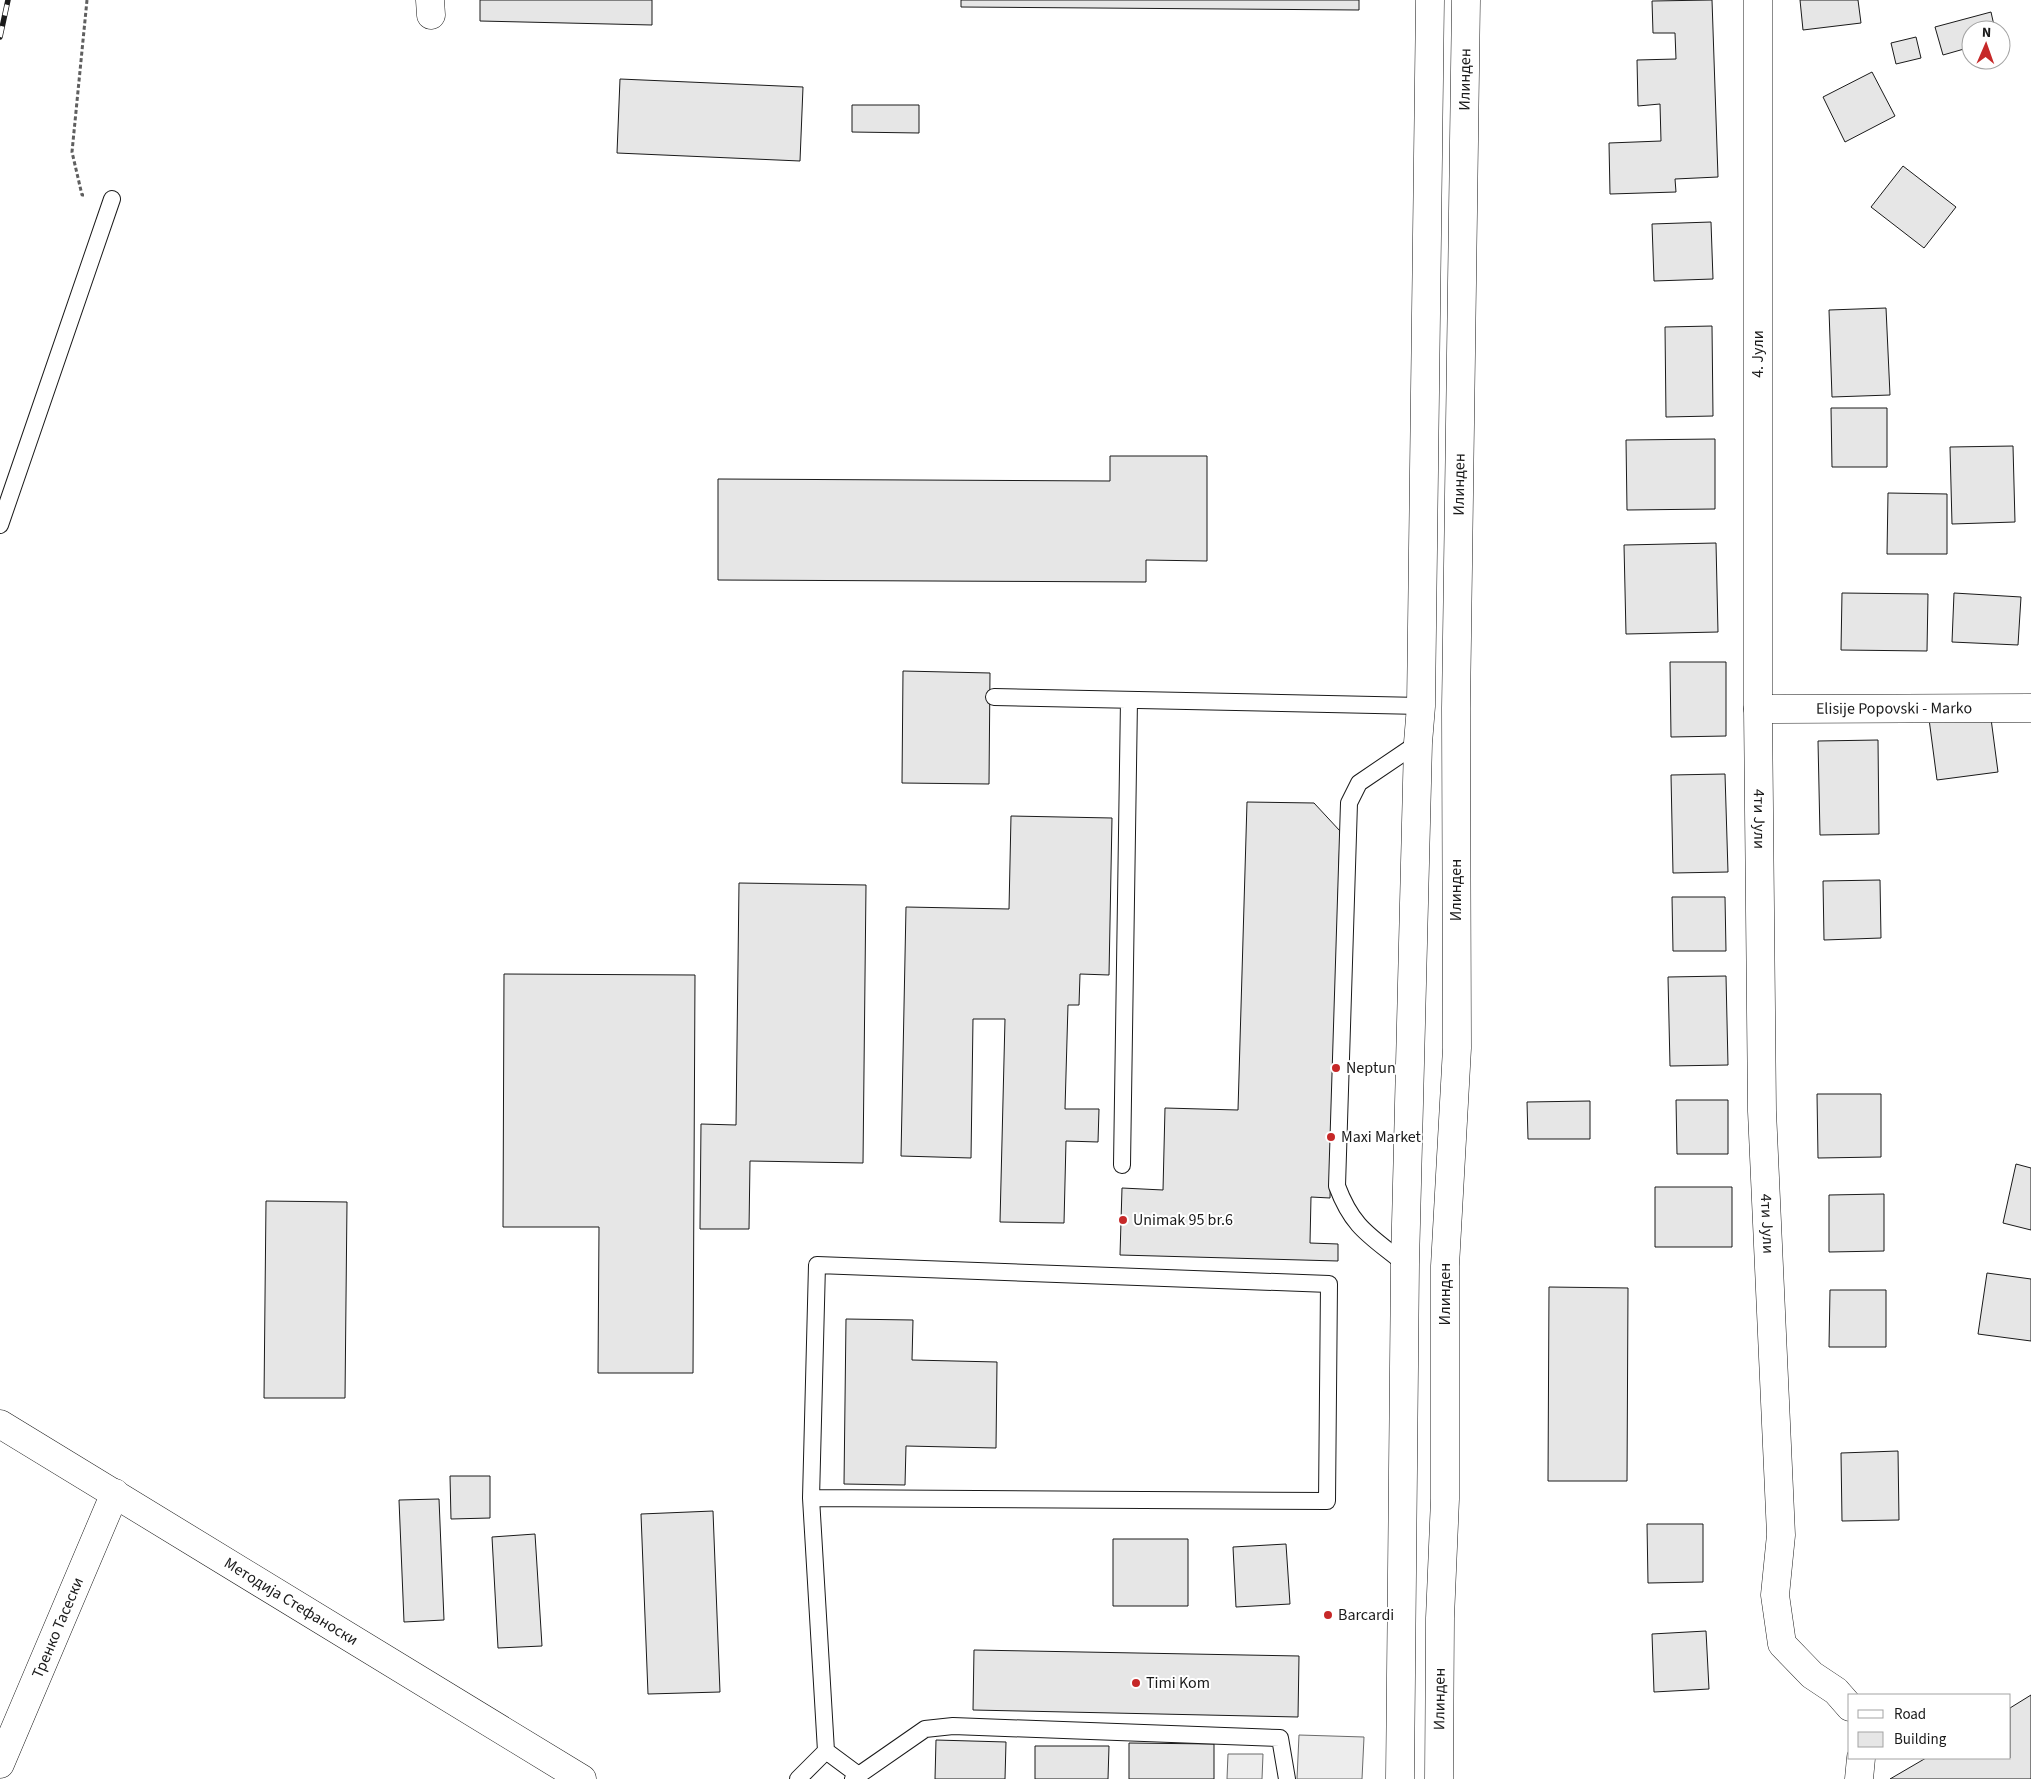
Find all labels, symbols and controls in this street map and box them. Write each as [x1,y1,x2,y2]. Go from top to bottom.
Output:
north arrow [1961,20,2011,70]
text: N [1981,23,1991,43]
street label: Илинден [1453,48,1476,111]
street label: 4. Јули [1747,330,1769,378]
street label: Илинден [1448,453,1471,516]
street label: Elisije Popovski - Marko [1816,697,1972,720]
street label: 4ти Јули [1748,789,1770,849]
street label: Илинден [1445,859,1467,921]
place label: Neptun [1346,1057,1396,1079]
marker: Neptun [1330,1062,1342,1074]
place label: Maxi Market [1341,1126,1422,1148]
marker: Maxi Market [1325,1131,1337,1143]
street label: 4ти Јули [1755,1193,1779,1254]
place label: Unimak 95 br.6 [1133,1209,1233,1231]
marker: Unimak 95 br.6 [1117,1214,1129,1226]
street label: Илинден [1434,1263,1456,1325]
street label: Методија Стефаноски [220,1552,362,1651]
street label: Тренко Тасески [27,1574,89,1682]
place label: Barcardi [1338,1604,1394,1626]
marker: Barcardi [1322,1609,1334,1621]
street label: Илинден [1428,1668,1451,1730]
place label: Timi Kom [1146,1672,1210,1694]
marker: Timi Kom [1130,1677,1142,1689]
legend [1848,1694,2011,1759]
text: Road [1894,1704,1926,1725]
text: Building [1894,1729,1947,1750]

